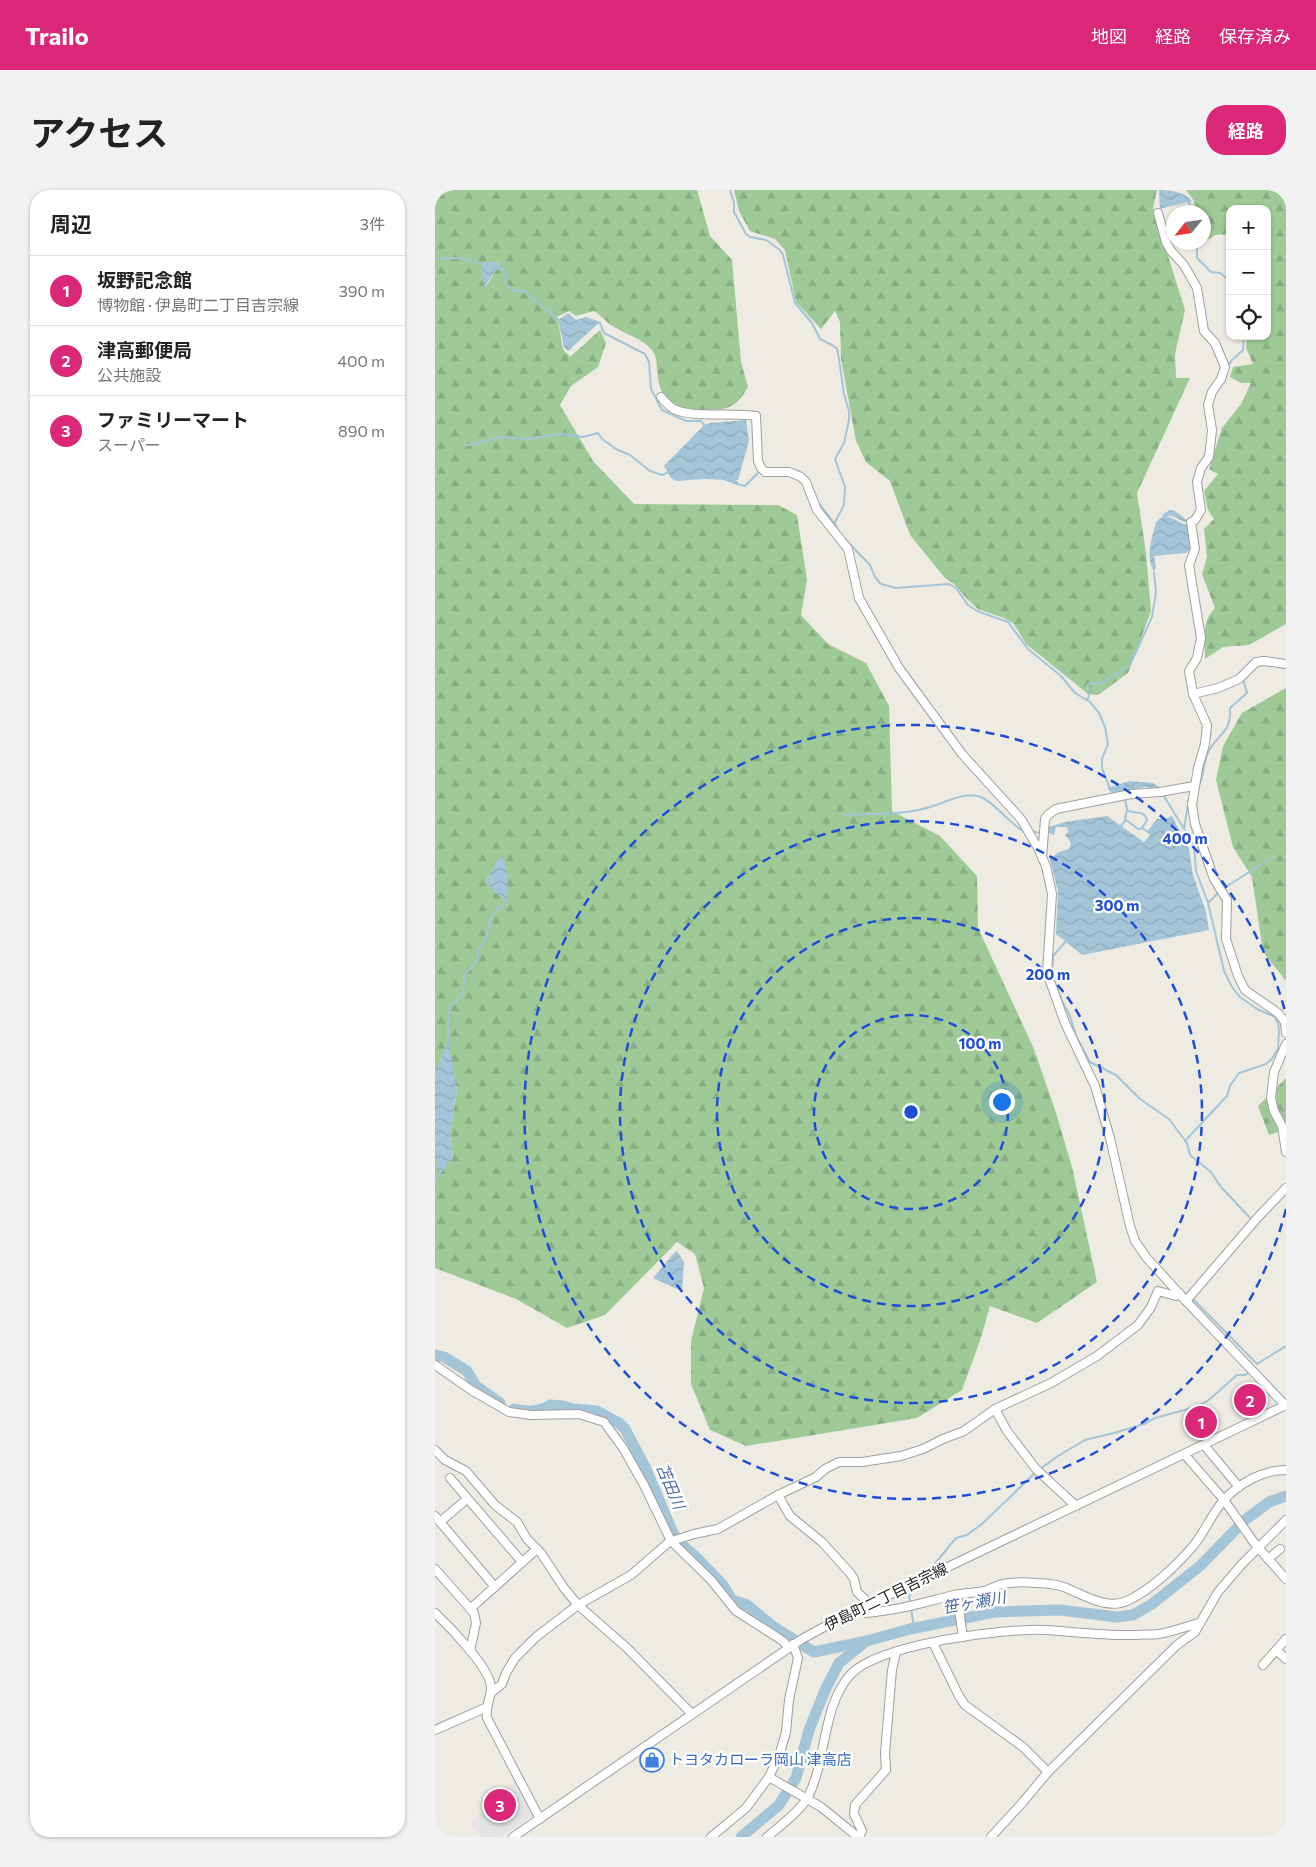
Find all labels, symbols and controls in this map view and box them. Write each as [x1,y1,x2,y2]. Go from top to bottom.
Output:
text: Trailo [25,21,89,50]
text: 地図 [1091,25,1127,47]
text: 経路 [1155,25,1191,47]
text: 保存済み [1219,25,1291,47]
button: 経路 [1206,105,1286,155]
text: アクセス [30,110,168,153]
north arrow [1166,205,1211,250]
map controls [1226,205,1271,340]
button: + [1226,205,1271,250]
text: 周辺 [50,211,92,236]
text: 3件 [360,214,385,233]
button: − [1226,250,1271,295]
text: 坂野記念館 [97,268,192,291]
text: 1 [62,281,70,300]
text: 390 m [339,281,385,300]
text: 博物館 · 伊島町二丁目吉宗線 [97,295,299,314]
button: locate [1226,295,1271,340]
text: 津高郵便局 [97,338,192,361]
text: 2 [61,351,71,370]
text: 400 m [337,351,385,370]
text: 公共施設 [97,365,161,384]
text: ファミリーマート [97,408,249,431]
text: 3 [61,421,71,440]
text: 890 m [338,421,385,440]
text: スーパー [97,435,161,454]
text: 400 m [1162,829,1208,847]
text: 300 m [1095,896,1139,914]
text: 200 m [1026,965,1070,983]
text: 100 m [959,1034,1001,1052]
your location [989,1089,1015,1115]
centre of rings [902,1103,920,1121]
pin: 2 [1234,1381,1266,1419]
pin: 1 [1185,1403,1217,1441]
water label: 苫田川 [653,1460,690,1513]
street label: 伊島町二丁目吉宗線 [821,1558,950,1634]
water label: 笹ヶ瀬川 [941,1586,1009,1616]
shop icon: トヨタカローラ岡山 津高店 [639,1747,665,1773]
place label: トヨタカローラ岡山 津高店 [669,1750,852,1768]
pin: 3 [484,1786,516,1824]

